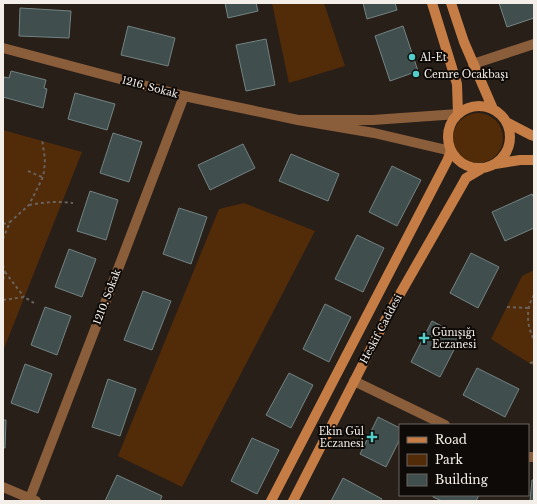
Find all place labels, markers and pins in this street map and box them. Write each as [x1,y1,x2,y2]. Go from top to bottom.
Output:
place label: Al-Et [419,51,447,64]
marker: Al-Et [407,52,417,62]
place label: Cemre Ocakbaşı [424,68,509,81]
marker: Cemre Ocakbaşı [411,69,421,79]
place label: Günışığı Eczanesi [432,326,477,351]
marker: Günışığı Eczanesi [419,333,429,343]
place label: Ekin Gül Eczanesi [319,425,365,450]
marker: Ekin Gül Eczanesi [367,432,377,442]

